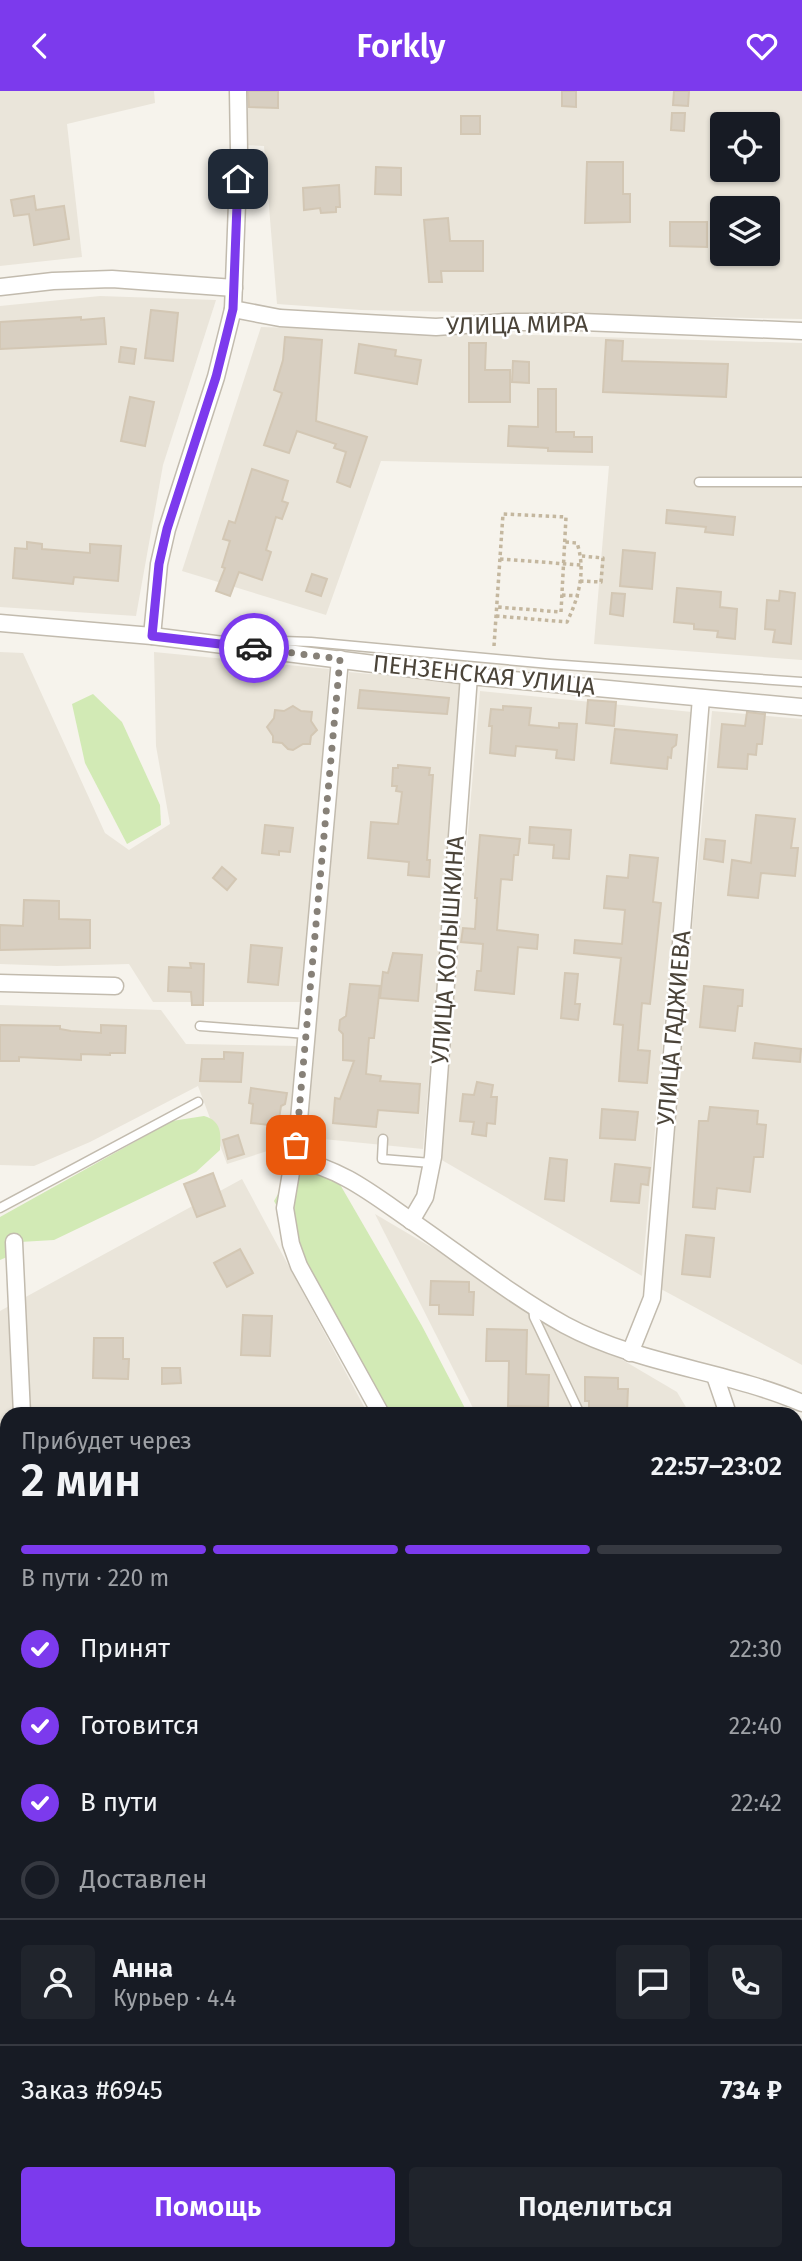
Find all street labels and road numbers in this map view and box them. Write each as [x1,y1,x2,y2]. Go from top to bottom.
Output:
street label: УЛИЦА МИРА [446,310,588,340]
street label: ПЕНЗЕНСКАЯ УЛИЦА [371,649,597,701]
street label: УЛИЦА КОЛЫШКИНА [426,835,470,1065]
street label: УЛИЦА ГАДЖИЕВА [652,929,697,1127]

